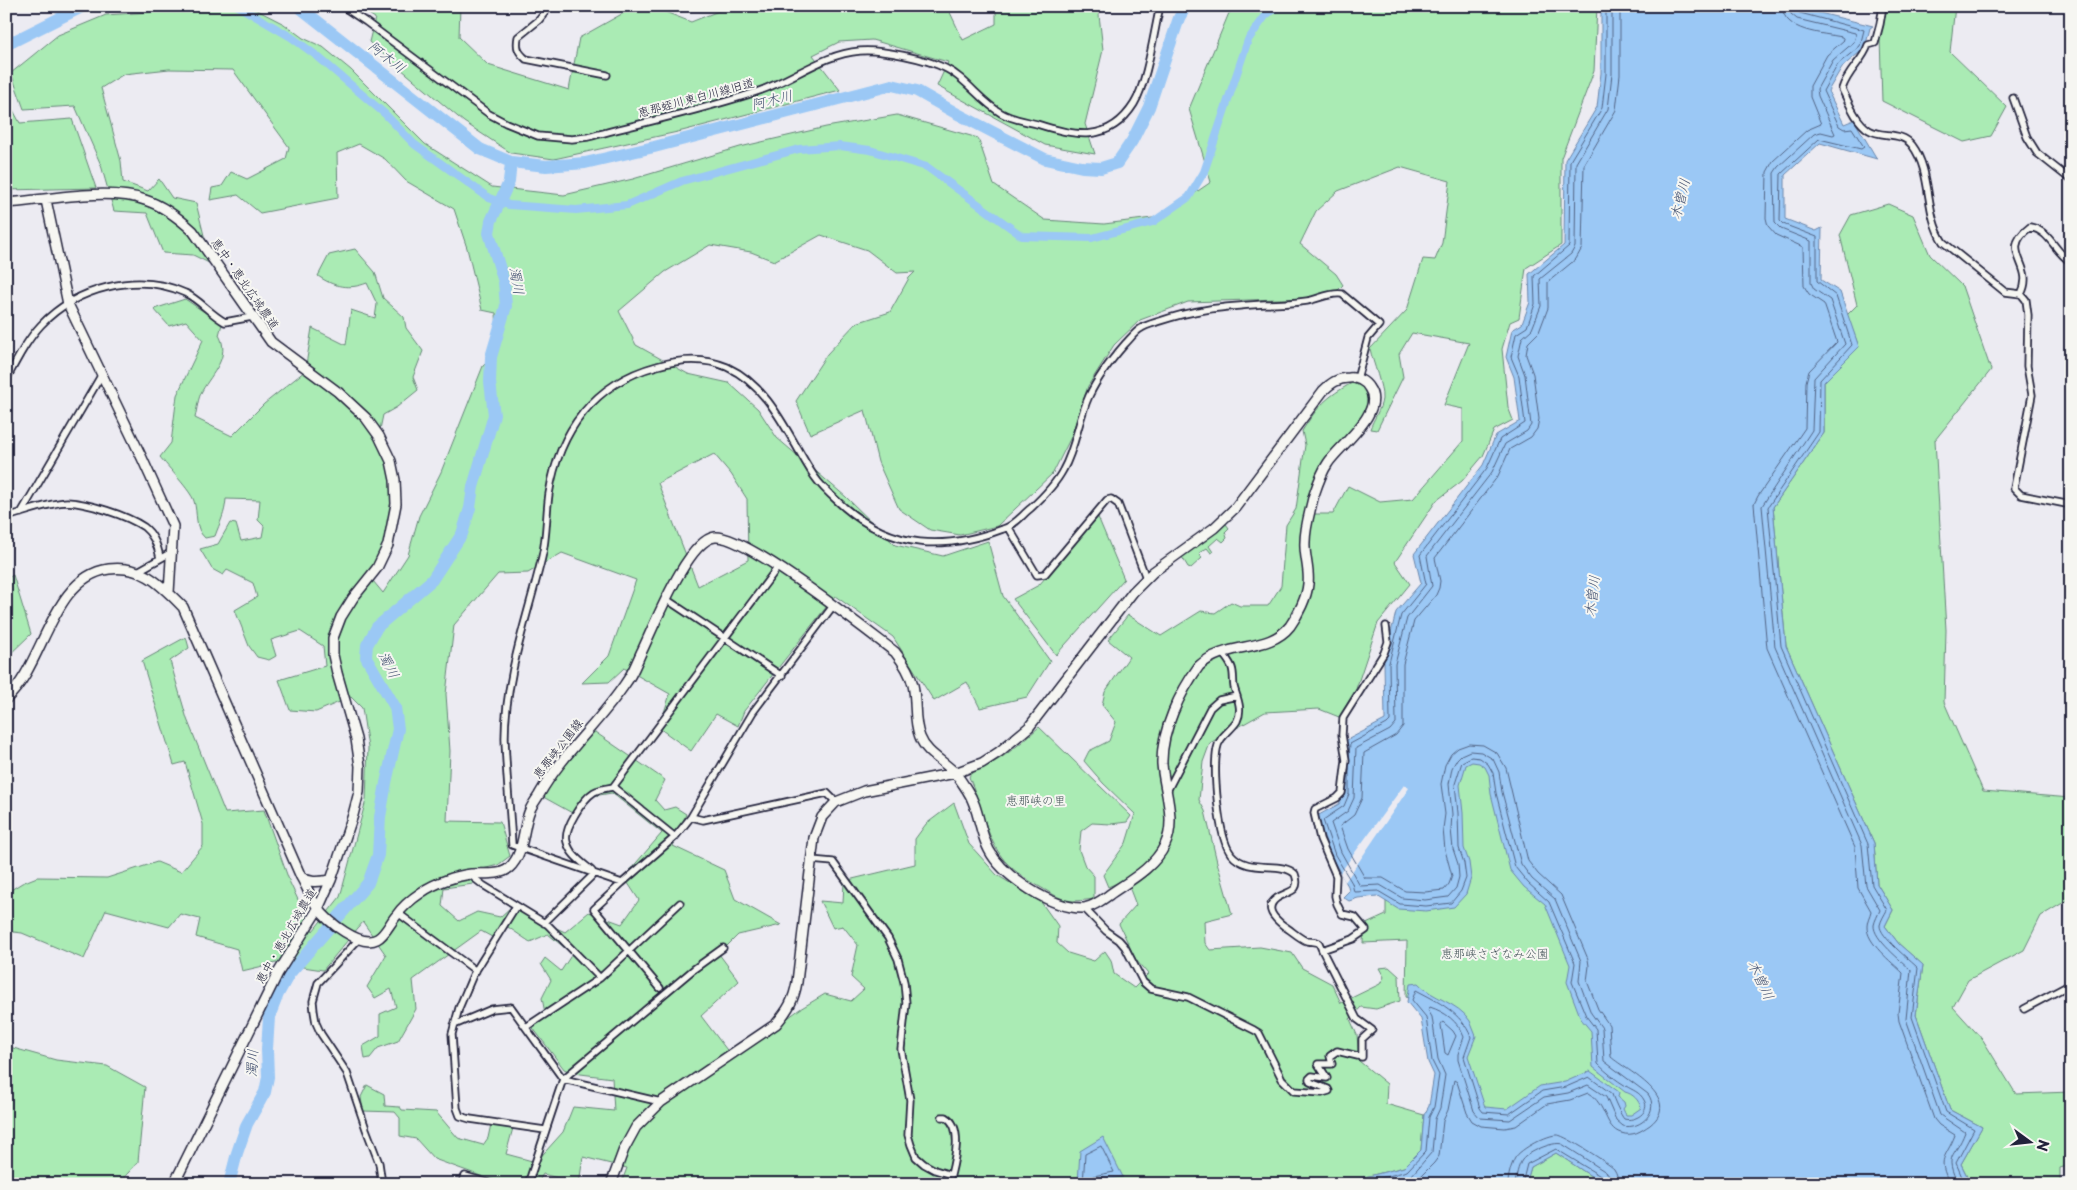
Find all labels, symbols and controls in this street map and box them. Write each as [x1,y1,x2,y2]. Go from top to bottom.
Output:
water label: 阿木川 [364,35,410,78]
street label: 恵那蛭川東白川線旧道 [635,73,756,121]
water label: 阿木川 [749,84,795,115]
water label: 木曽川 [1664,176,1695,222]
street label: 恵中・恵北広域農道 [207,234,284,333]
water label: 濁川 [505,265,530,297]
water label: 木曽川 [1579,574,1604,618]
water label: 濁川 [374,648,405,682]
street label: 恵那峡公園線 [528,714,586,782]
park label: 恵那峡の里 [1006,791,1066,809]
street label: 恵中・恵北広域農道 [250,884,320,987]
park label: 恵那峡さざなみ公園 [1441,944,1549,962]
water label: 木曽川 [1743,956,1780,1003]
water label: 濁川 [240,1048,263,1078]
north arrow [2004,1118,2054,1168]
text: N [2031,1137,2055,1154]

